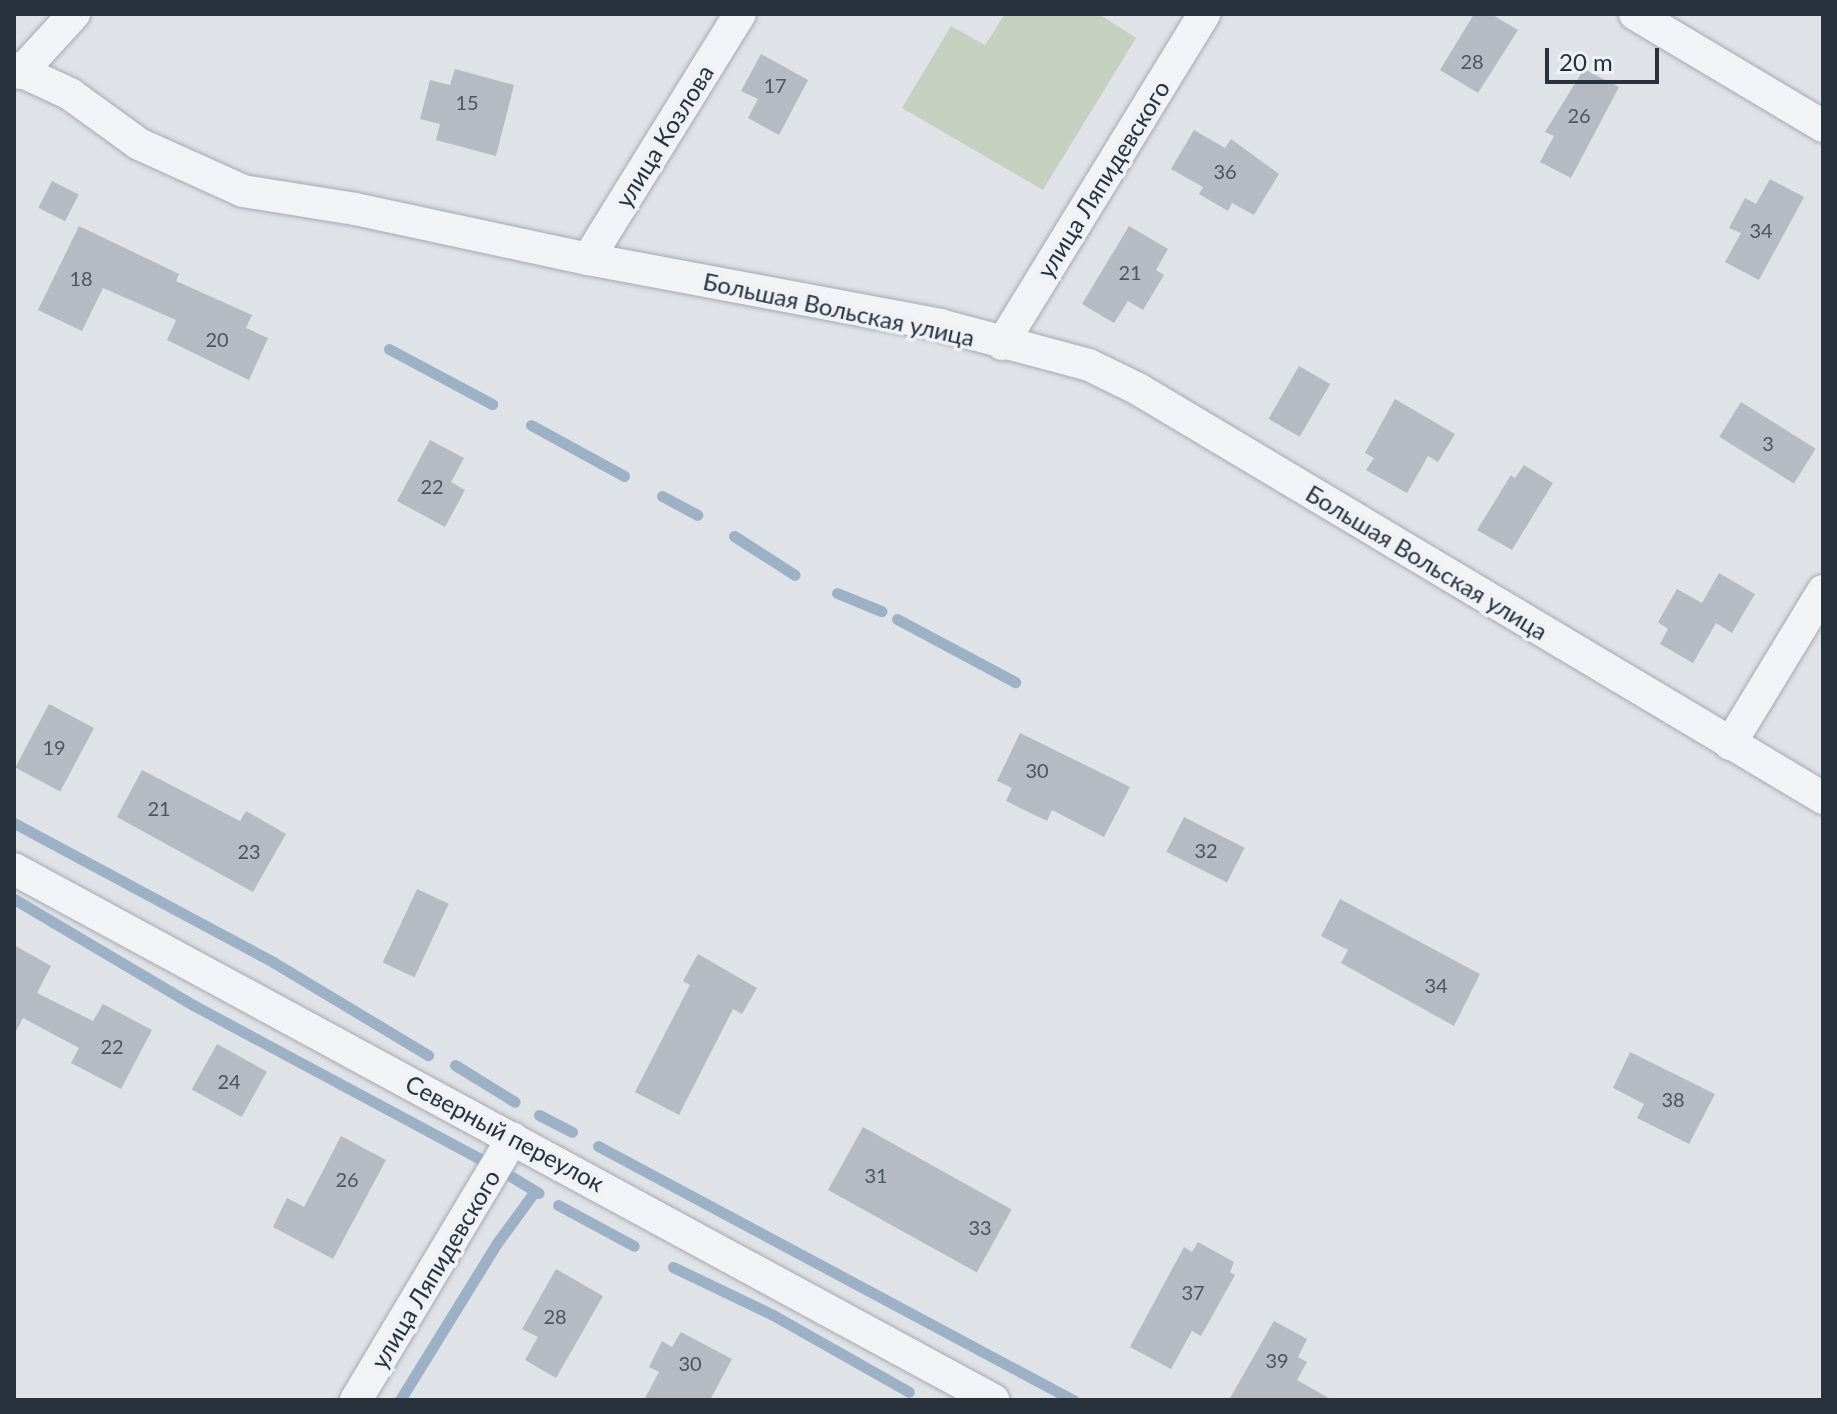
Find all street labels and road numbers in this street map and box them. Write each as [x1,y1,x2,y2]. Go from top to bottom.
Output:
street label: улица Козлова [609,59,719,213]
street label: улица Ляпидевского [1031,75,1175,283]
street label: Большая Вольская улица [701,266,977,352]
street label: Большая Вольская улица [1301,478,1553,646]
street label: Северный переулок [401,1069,609,1197]
street label: улица Ляпидевского [364,1164,506,1374]

